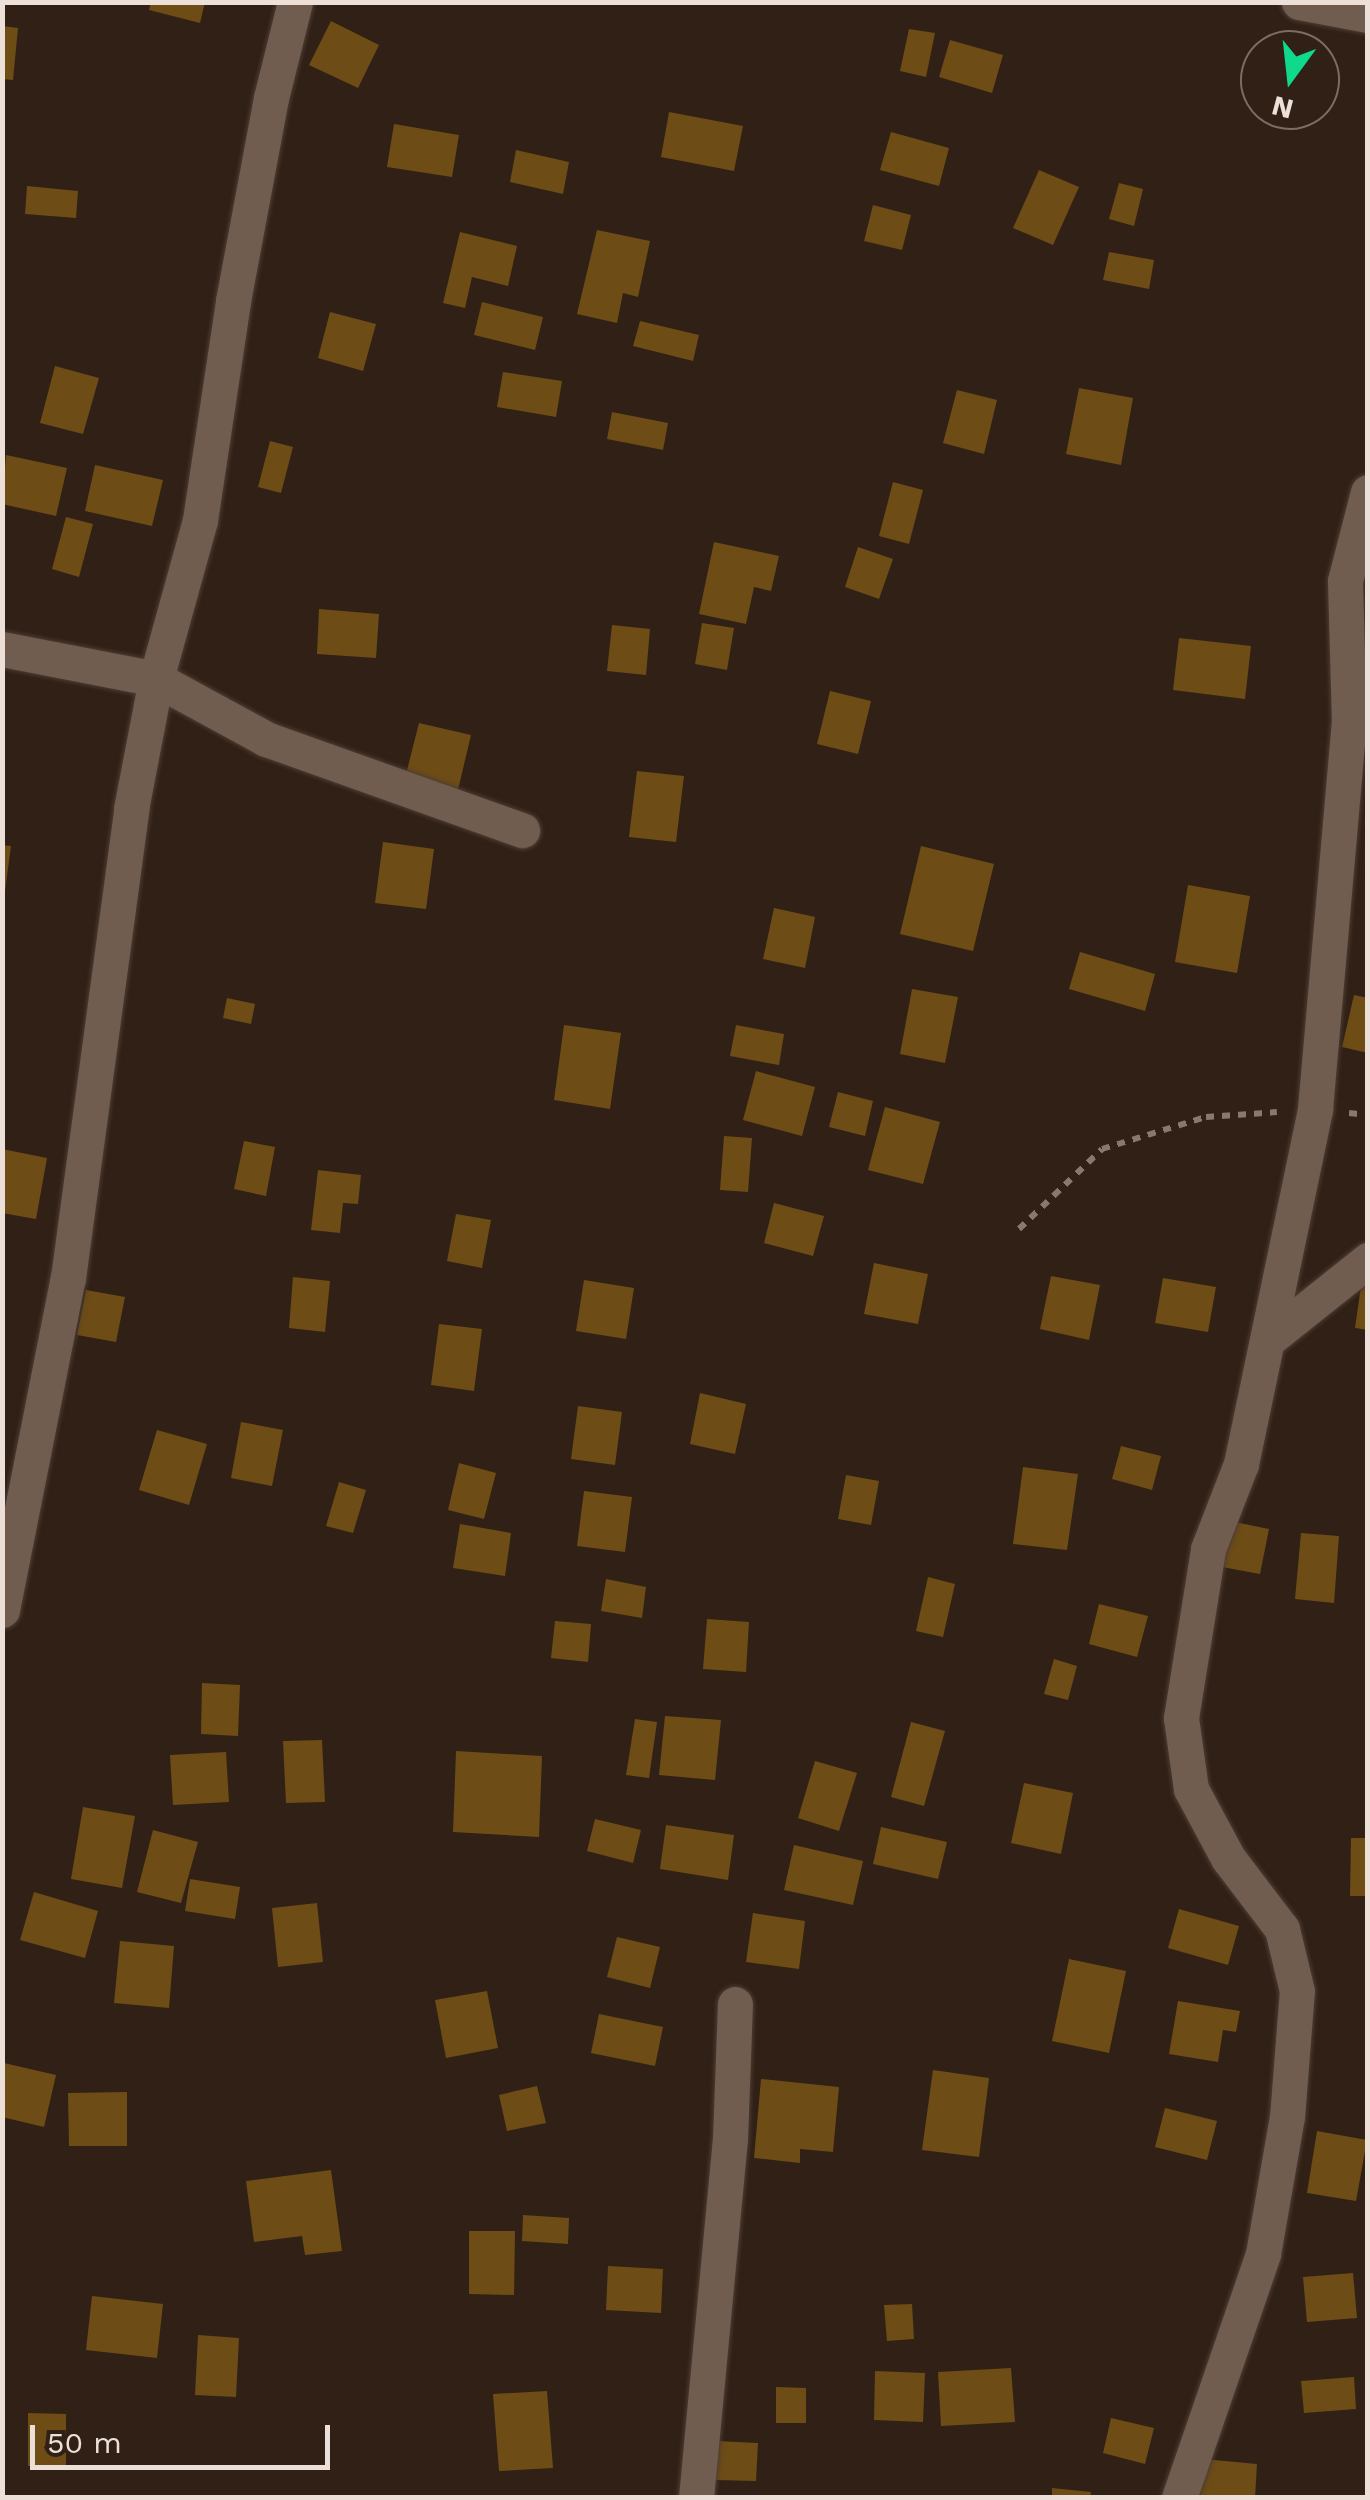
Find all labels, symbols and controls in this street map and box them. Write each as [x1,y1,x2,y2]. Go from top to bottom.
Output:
north arrow [1240,30,1340,130]
text: N [1268,89,1297,126]
scale bar [35,2405,335,2467]
text: 50 m [47,2425,122,2460]

